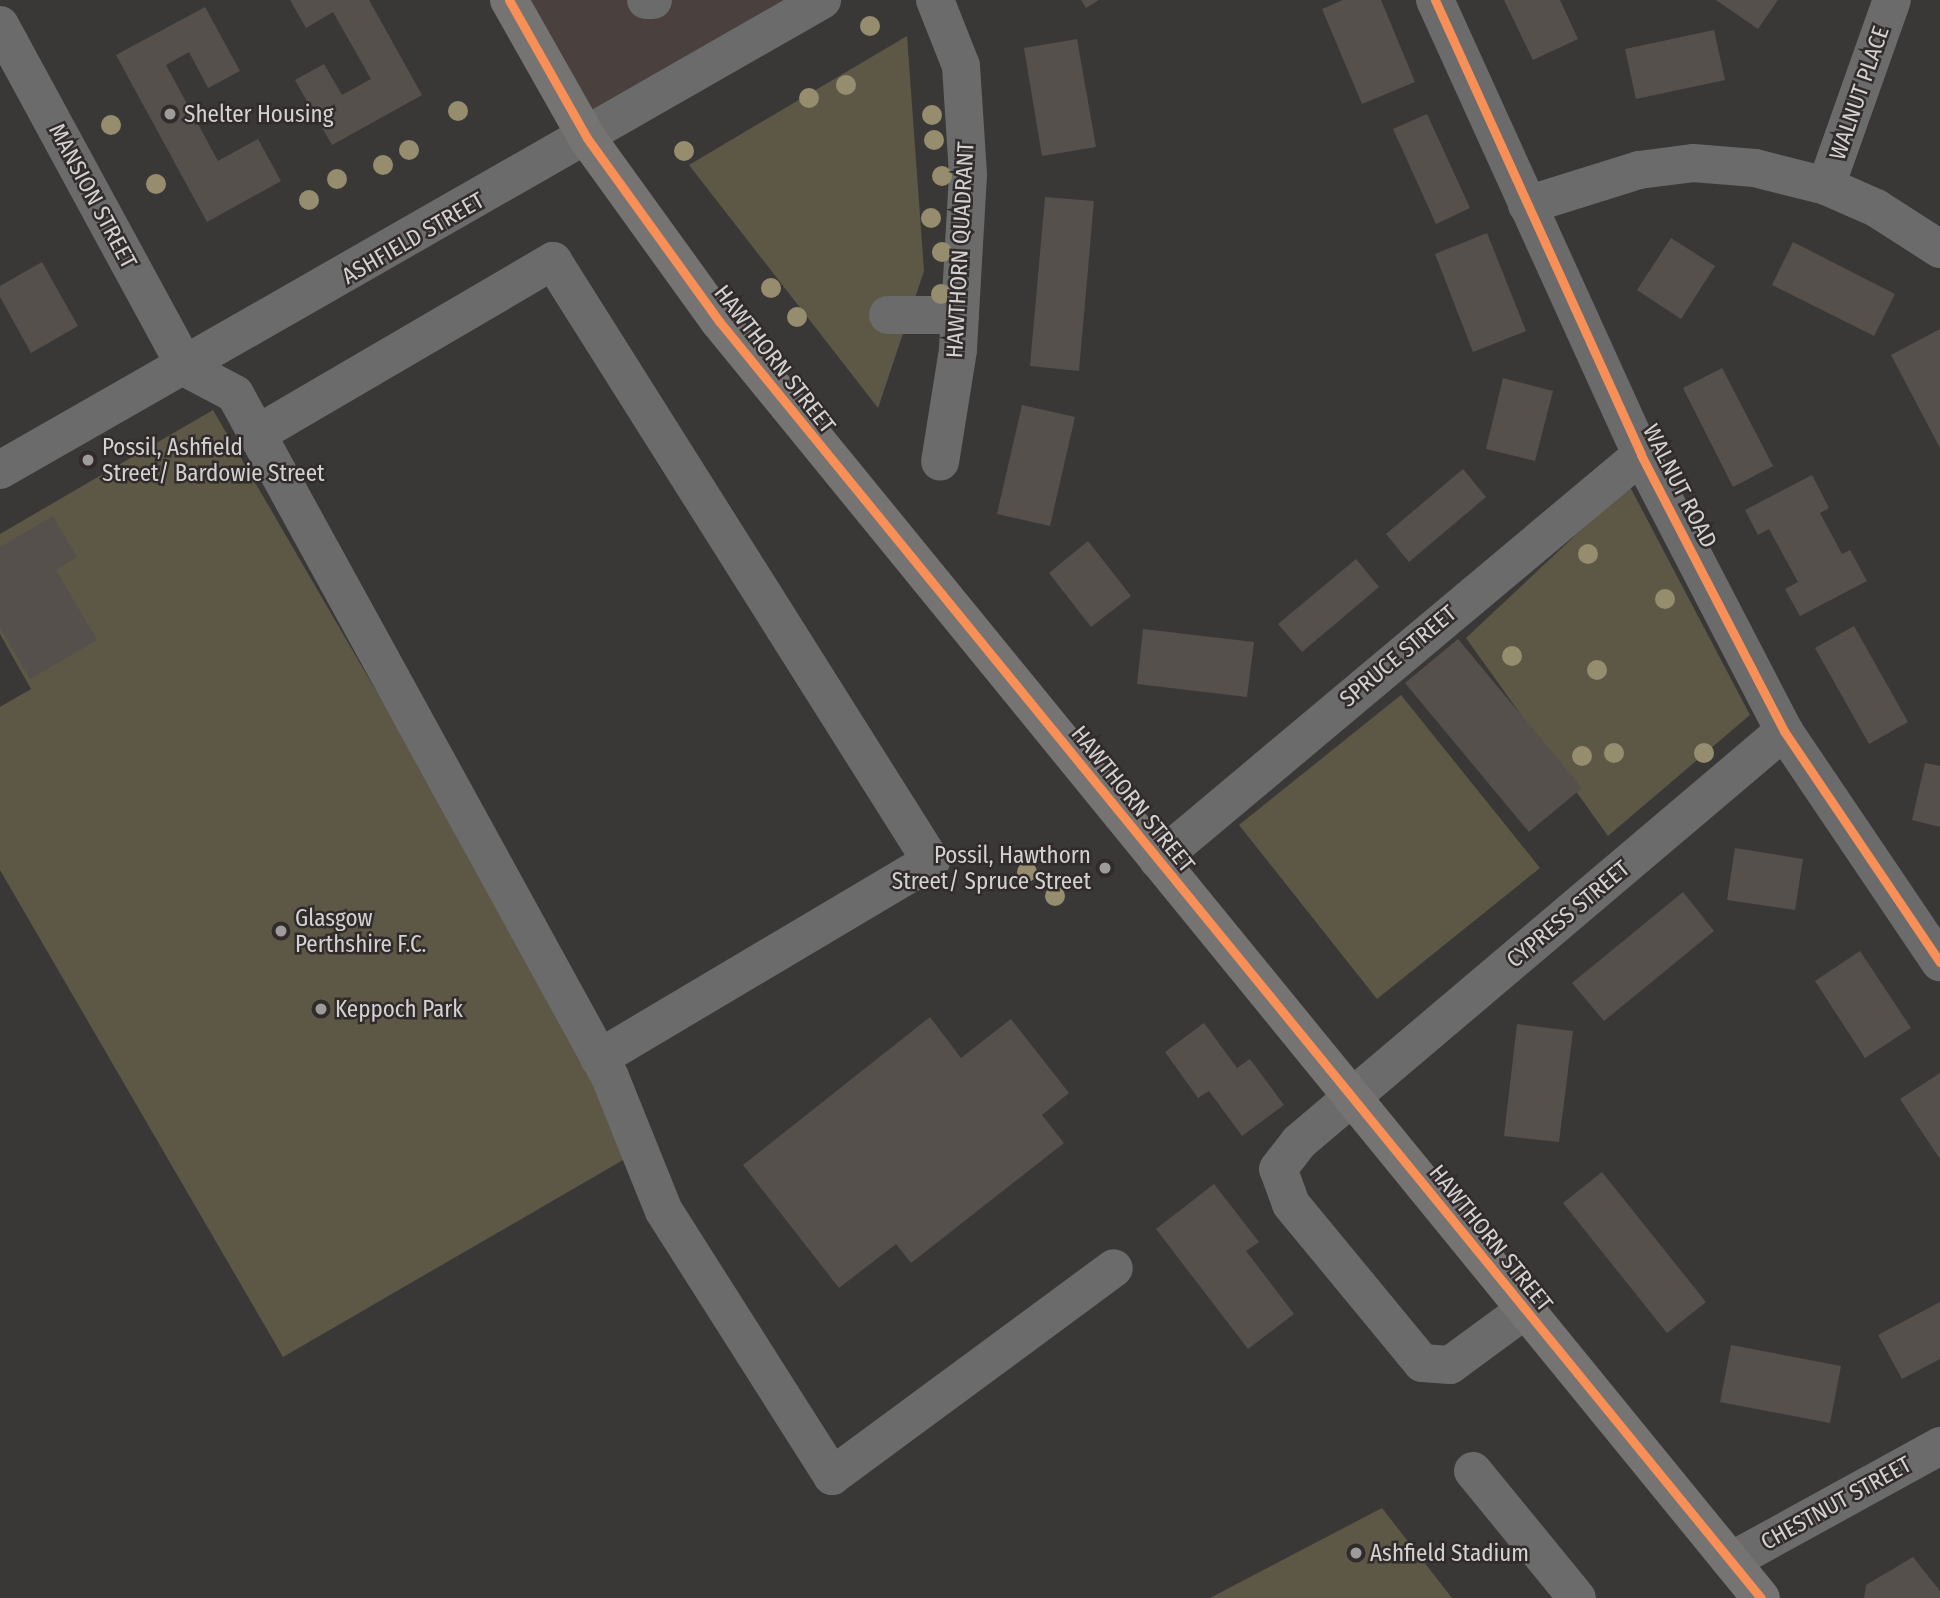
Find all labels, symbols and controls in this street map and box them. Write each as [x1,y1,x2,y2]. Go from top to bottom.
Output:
street label: WALNUT PLACE [1823,23,1895,163]
place label: Shelter Housing [184,100,334,128]
marker: Shelter Housing [162,106,178,122]
street label: MANSION STREET [43,119,143,273]
street label: HAWTHORN QUADRANT [941,141,979,359]
street label: ASHFIELD STREET [337,186,489,290]
street label: HAWTHORN STREET [709,279,841,439]
street label: WALNUT ROAD [1637,420,1723,552]
place label: Possil, Ashfield Street/ Bardowie Street [102,433,325,487]
marker: Possil, Ashfield Street/ Bardowie Street [80,452,96,468]
street label: SPRUCE STREET [1334,599,1462,713]
street label: HAWTHORN STREET [1065,720,1201,878]
place label: Possil, Hawthorn Street/ Spruce Street [892,841,1091,895]
street label: CYPRESS STREET [1501,855,1635,973]
marker: Possil, Hawthorn Street/ Spruce Street [1097,860,1113,876]
place label: Glasgow Perthshire F.C. [295,904,426,958]
marker: Glasgow Perthshire F.C. [273,923,289,939]
place label: Keppoch Park [335,995,463,1023]
marker: Keppoch Park [313,1001,329,1017]
street label: HAWTHORN STREET [1423,1159,1559,1317]
street label: CHESTNUT STREET [1756,1450,1916,1556]
place label: Ashfield Stadium [1370,1539,1529,1567]
marker: Ashfield Stadium [1348,1545,1364,1561]

